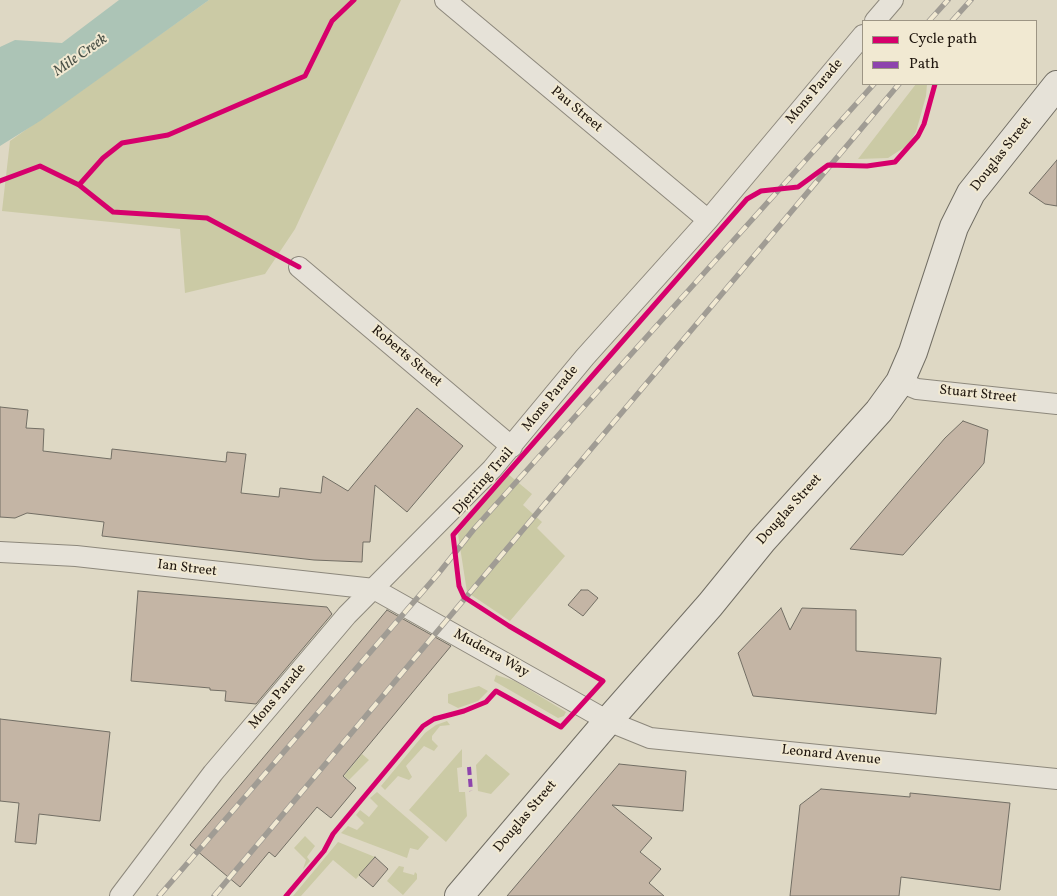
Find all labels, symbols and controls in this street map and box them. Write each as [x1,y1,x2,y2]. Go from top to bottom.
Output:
legend [862,20,1037,85]
text: Cycle path [909,29,977,50]
water label: Mile Creek [50,31,112,81]
text: Path [909,54,939,75]
street label: Mons Parade [783,56,847,128]
street label: Pau Street [547,83,605,137]
street label: Douglas Street [968,115,1036,195]
street label: Roberts Street [367,323,445,391]
street label: Mons Parade [519,363,583,435]
street label: Stuart Street [938,383,1018,407]
street label: Djerring Trail [450,445,518,519]
street label: Douglas Street [754,471,826,549]
street label: Ian Street [156,557,218,581]
street label: Muderra Way [450,626,532,682]
street label: Mons Parade [246,661,310,733]
street label: Leonard Avenue [781,742,881,770]
street label: Douglas Street [491,777,561,857]

